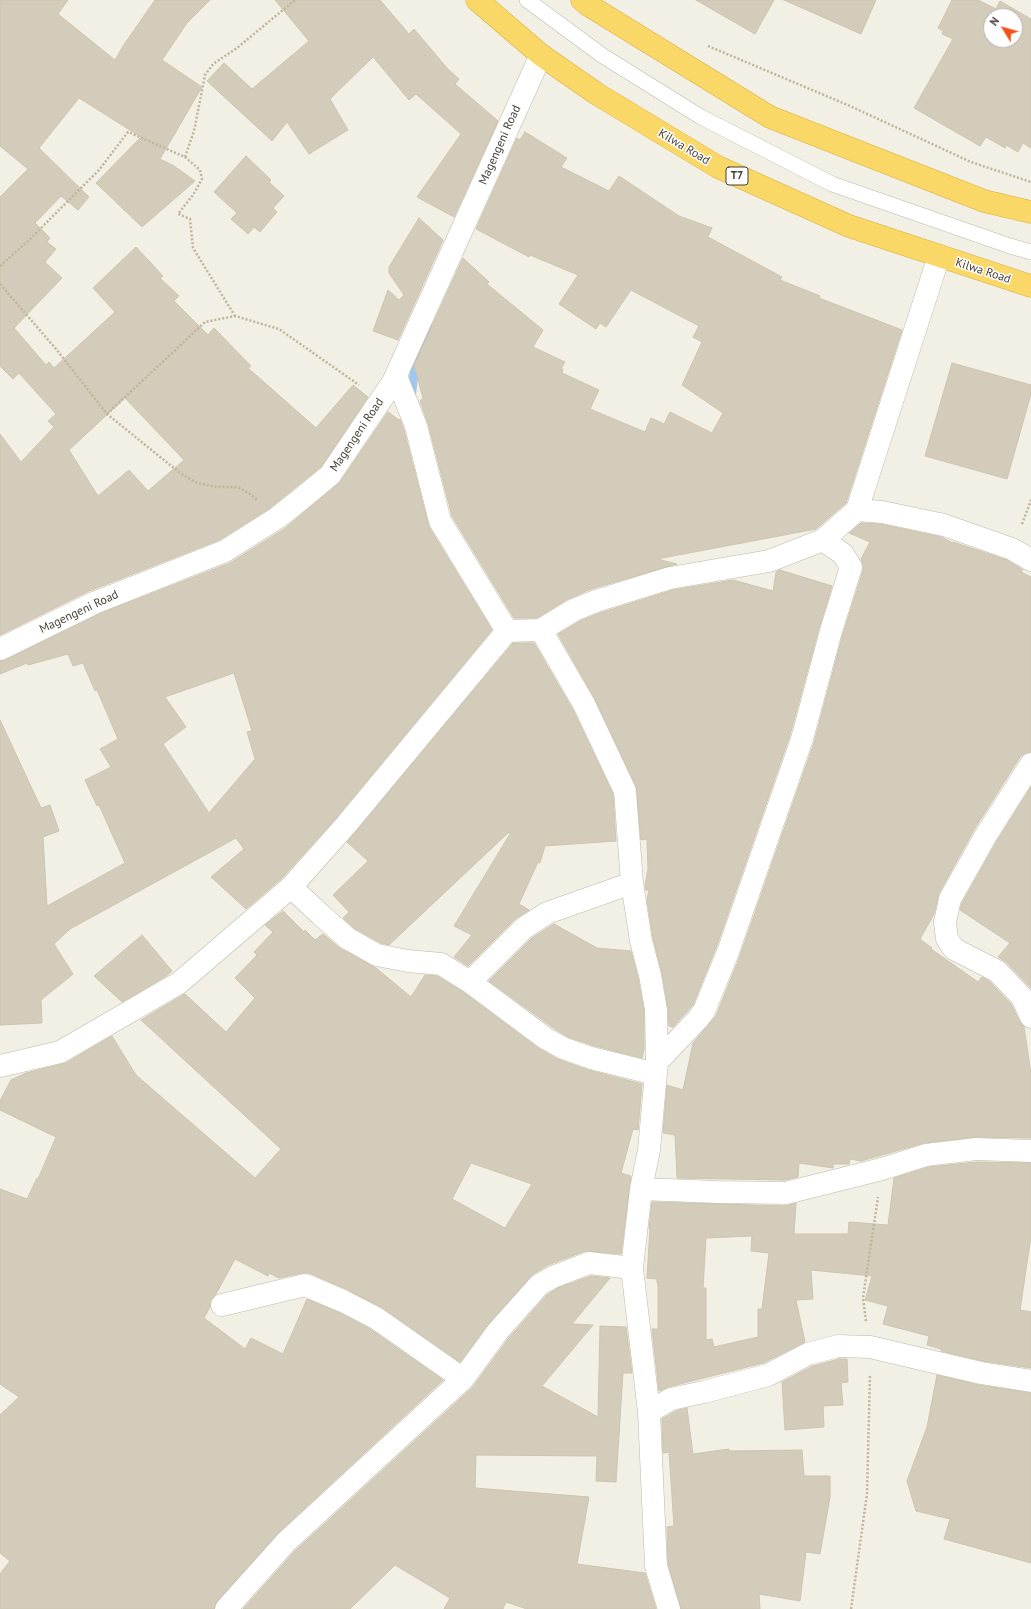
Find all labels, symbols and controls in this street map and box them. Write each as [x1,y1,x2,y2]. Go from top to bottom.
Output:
north arrow [983,8,1023,48]
text: N [986,14,1002,28]
street label: Magengeni Road [476,103,524,187]
street label: Kilwa Road [656,126,712,168]
road number: T7 [726,167,748,185]
street label: Kilwa Road [953,255,1013,287]
street label: Magengeni Road [327,396,387,474]
street label: Magengeni Road [37,587,121,637]

